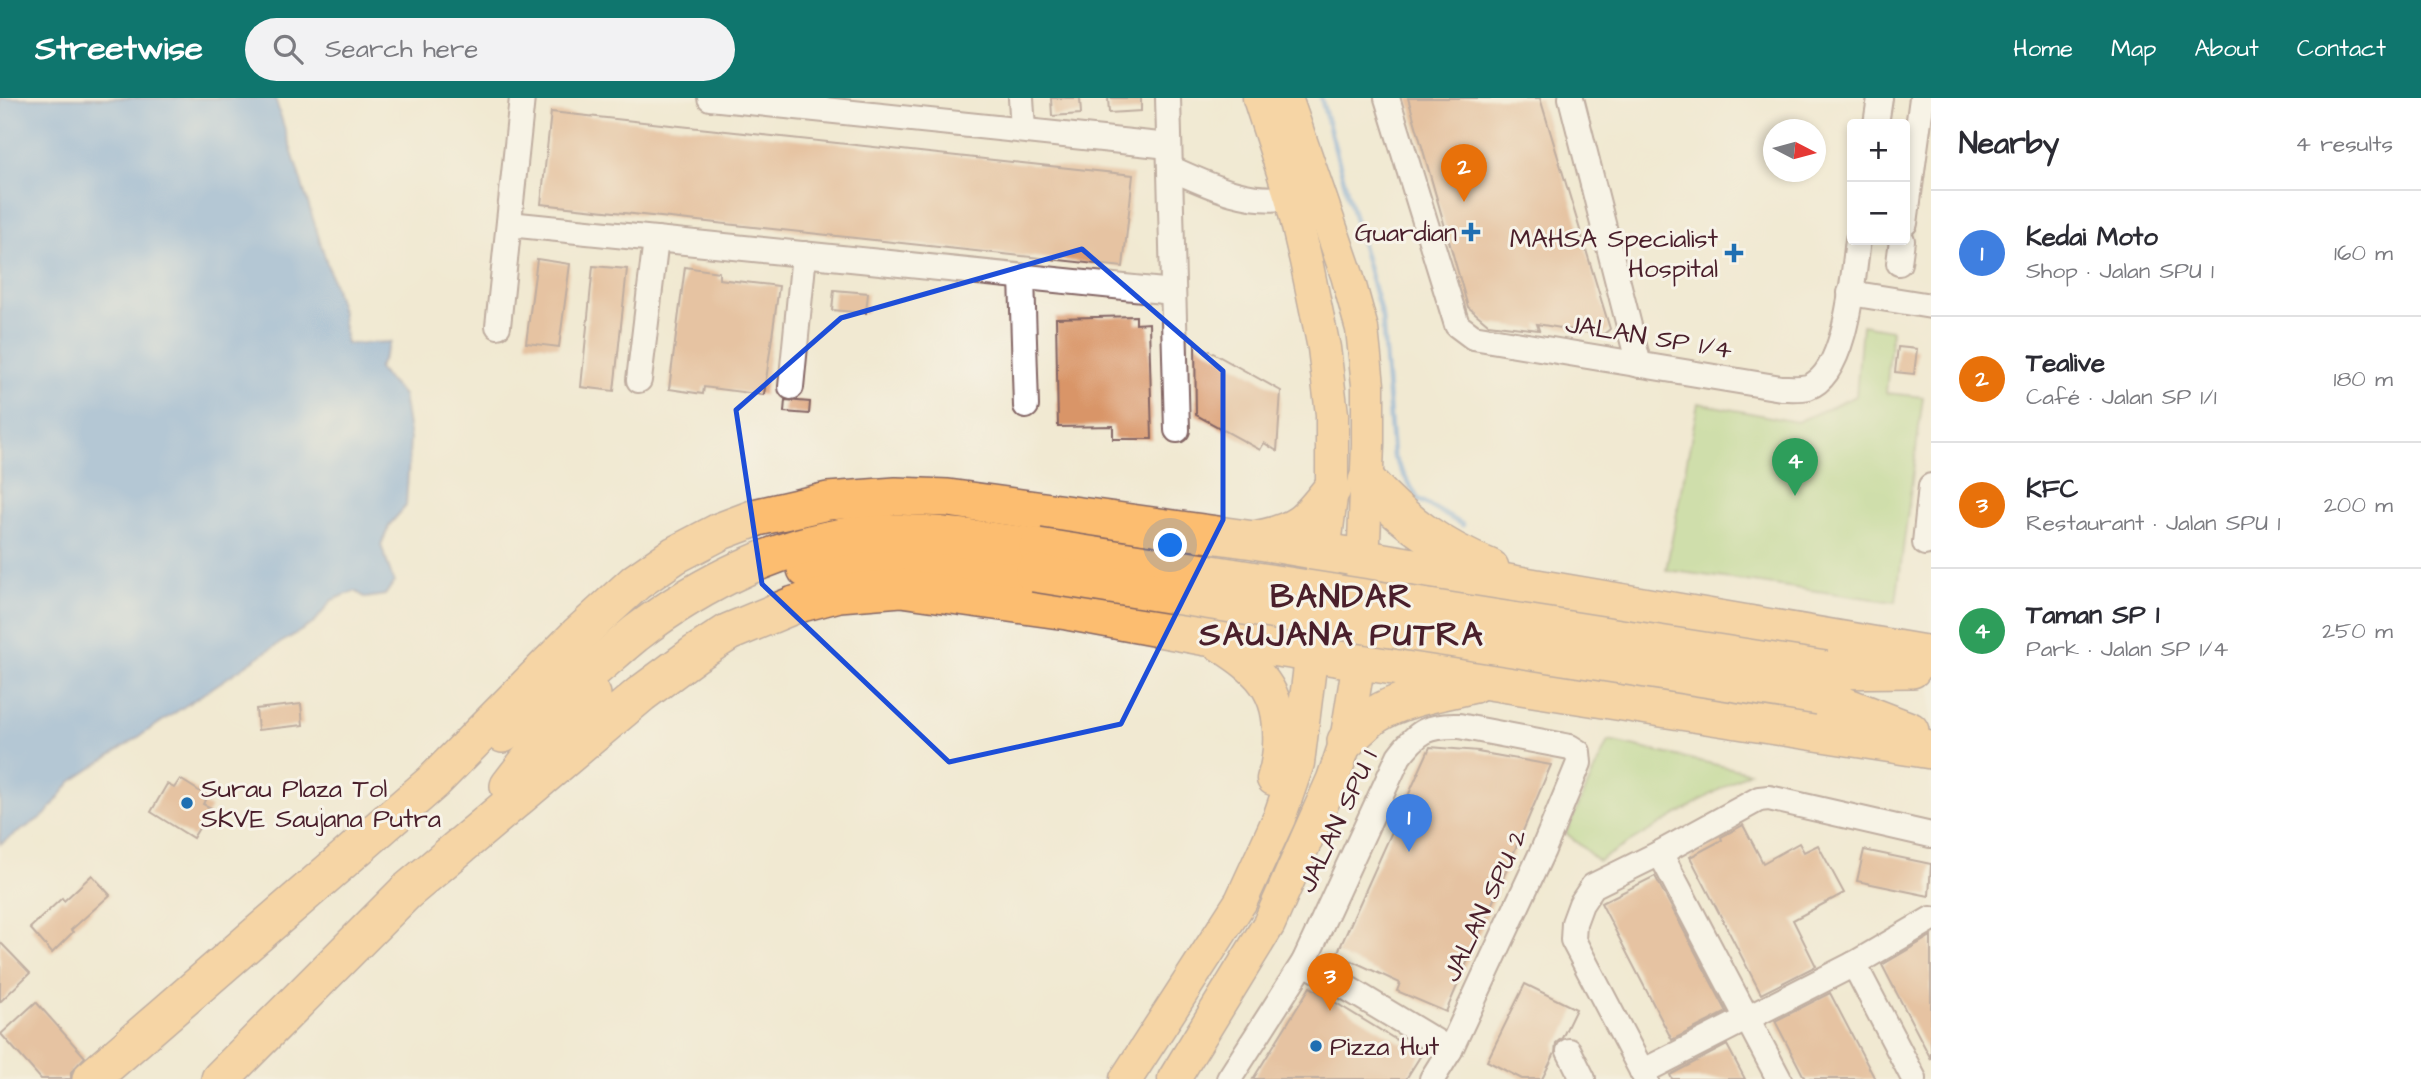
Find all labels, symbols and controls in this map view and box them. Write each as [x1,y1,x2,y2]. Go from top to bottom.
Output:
search box [245,18,735,81]
text: Streetwise [35,26,203,72]
icon: search [269,30,307,68]
text: Search here [325,31,478,67]
text: Home [2013,32,2073,66]
text: Map [2111,32,2156,66]
text: About [2194,32,2259,66]
text: Contact [2297,32,2386,66]
north arrow [1763,119,1826,182]
map controls [1847,119,1910,245]
button: + [1847,119,1910,182]
text: Nearby [1959,123,2059,165]
text: 4 results [2295,128,2393,160]
pin: 2 [1441,144,1487,202]
button: − [1847,182,1910,245]
place label: Guardian [1355,215,1457,251]
text: Kedai Moto [2026,219,2158,255]
place label: MAHSA Specialist Hospital [1510,221,1718,287]
marker: Guardian [1463,224,1479,240]
text: 1 [1981,237,1983,269]
text: 160 m [2334,237,2393,269]
marker: MAHSA Specialist Hospital [1724,243,1744,263]
text: Shop · Jalan SPU 1 [2026,255,2214,287]
street label: JALAN SP 1/4 [1563,306,1735,368]
text: Tealive [2026,345,2105,381]
text: 2 [1975,363,1989,395]
text: 180 m [2334,363,2393,395]
text: Café · Jalan SP 1/1 [2026,381,2217,413]
pin: 4 [1772,438,1818,496]
text: KFC [2026,471,2078,507]
text: 3 [1976,489,1988,521]
text: 200 m [2324,489,2393,521]
text: Restaurant · Jalan SPU 1 [2026,507,2280,539]
your location [1153,528,1187,562]
district label: BANDAR SAUJANA PUTRA [1198,574,1485,658]
text: Taman SP 1 [2026,597,2159,633]
text: 4 [1974,615,1990,647]
text: 250 m [2322,615,2393,647]
text: Park · Jalan SP 1/4 [2026,633,2228,665]
street label: JALAN SPU 1 [1289,744,1387,899]
place label: Surau Plaza Tol SKVE Saujana Putra [201,771,441,837]
pin: 1 [1386,794,1432,852]
marker: Surau Plaza Tol SKVE Saujana Putra [179,795,195,811]
street label: JALAN SPU 2 [1434,823,1536,988]
pin: 3 [1307,953,1353,1011]
place label: Pizza Hut [1330,1029,1440,1065]
marker: Pizza Hut [1308,1038,1324,1054]

